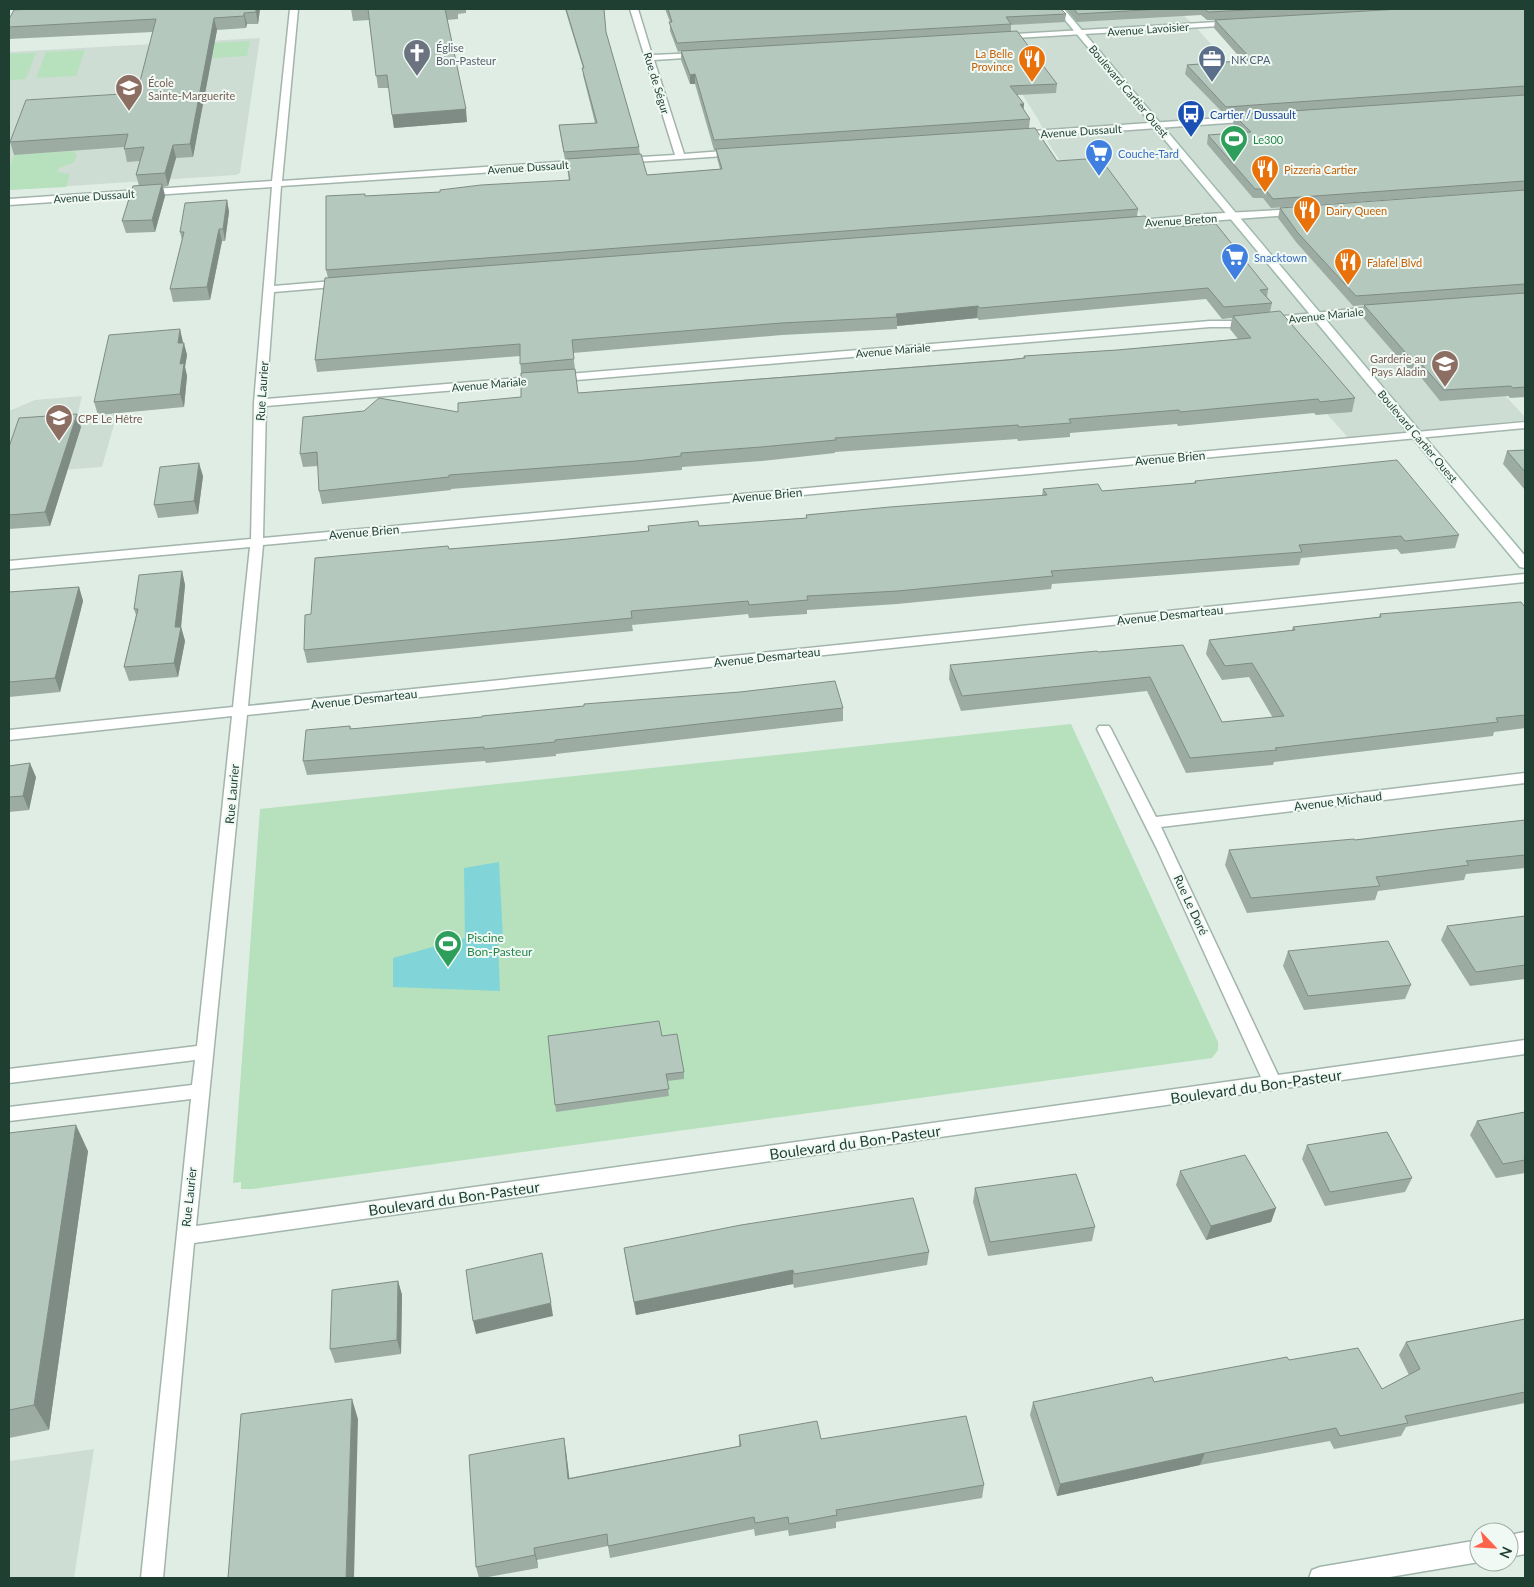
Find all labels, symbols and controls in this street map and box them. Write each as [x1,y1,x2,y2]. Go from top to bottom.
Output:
street label: Avenue Lavoisier [1107,20,1189,38]
church icon: Église Bon-Pasteur [402,38,432,77]
place label: Église Bon-Pasteur [436,41,496,67]
street label: Boulevard Cartier Ouest [1086,42,1172,140]
restaurant icon: La Belle Province [1017,44,1047,83]
office icon: NK CPA [1197,44,1227,83]
place label: La Belle Province [971,47,1013,73]
street label: Rue de Ségur [641,51,673,115]
place label: NK CPA [1231,53,1271,66]
school or university icon: École Sainte-Marguerite [114,73,144,112]
place label: École Sainte-Marguerite [148,76,235,102]
bus stop icon: Cartier / Dussault [1176,99,1206,138]
place label: Cartier / Dussault [1210,108,1296,121]
street label: Avenue Dussault [1040,122,1122,140]
sports icon: Le300 [1219,124,1249,163]
place label: Le300 [1253,133,1284,146]
supermarket icon: Couche-Tard [1084,138,1114,177]
place label: Couche-Tard [1118,147,1179,160]
restaurant icon: Pizzeria Cartier [1250,154,1280,193]
street label: Avenue Dussault [487,158,569,176]
place label: Pizzeria Cartier [1284,163,1357,176]
street label: Avenue Dussault [53,187,135,205]
restaurant icon: Dairy Queen [1292,195,1322,234]
place label: Dairy Queen [1326,204,1387,217]
street label: Avenue Breton [1145,211,1217,229]
supermarket icon: Snacktown [1220,242,1250,281]
restaurant icon: Falafel Blvd [1333,247,1363,286]
place label: Snacktown [1254,251,1307,264]
place label: Falafel Blvd [1367,256,1422,269]
street label: Avenue Mariale [1288,305,1364,325]
street label: Avenue Mariale [855,340,931,360]
school or university icon: Garderie au Pays Aladin [1430,349,1460,388]
place label: Garderie au Pays Aladin [1370,352,1426,378]
street label: Rue Laurier [252,360,272,422]
street label: Avenue Mariale [451,374,527,394]
street label: Boulevard Cartier Ouest [1375,387,1461,485]
school or university icon: CPE Le Hêtre [44,403,74,442]
place label: CPE Le Hêtre [78,412,143,425]
street label: Avenue Brien [1134,447,1206,469]
street label: Avenue Brien [731,484,803,506]
street label: Avenue Brien [328,521,400,543]
street label: Avenue Desmarteau [1116,602,1224,628]
street label: Avenue Desmarteau [713,644,821,670]
street label: Avenue Desmarteau [310,686,418,712]
street label: Rue Laurier [222,763,242,825]
street label: Avenue Michaud [1293,788,1383,814]
street label: Rue Le Doré [1171,872,1211,938]
sports icon: Piscine Bon-Pasteur [433,929,463,968]
place label: Piscine Bon-Pasteur [467,930,533,959]
street label: Boulevard du Bon-Pasteur [1169,1065,1343,1107]
street label: Boulevard du Bon-Pasteur [768,1121,942,1163]
street label: Rue Laurier [178,1166,200,1228]
street label: Boulevard du Bon-Pasteur [367,1177,541,1219]
north arrow [1469,1522,1519,1572]
text: N [1496,1544,1516,1561]

